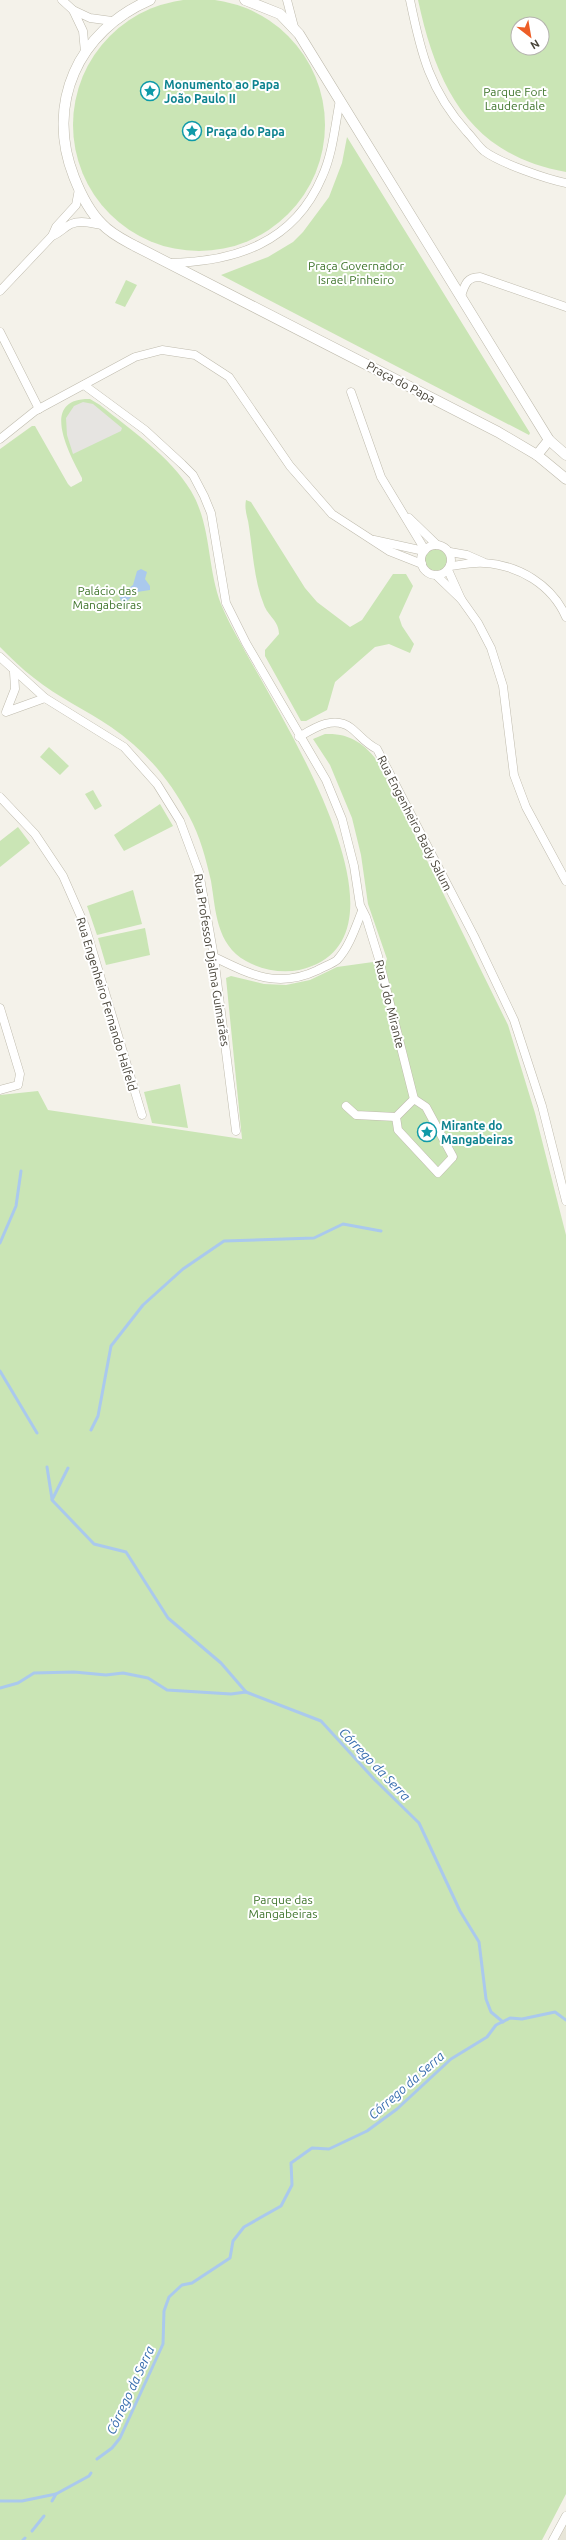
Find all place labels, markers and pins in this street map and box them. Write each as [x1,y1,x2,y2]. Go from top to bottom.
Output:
place label: Monumento ao Papa João Paulo II [164,78,279,105]
place icon: Monumento ao Papa João Paulo II [139,80,161,102]
place icon: Praça do Papa [181,120,203,142]
place label: Praça do Papa [206,125,285,140]
place label: Mirante do Mangabeiras [441,1119,514,1146]
place icon: Mirante do Mangabeiras [416,1121,438,1143]

